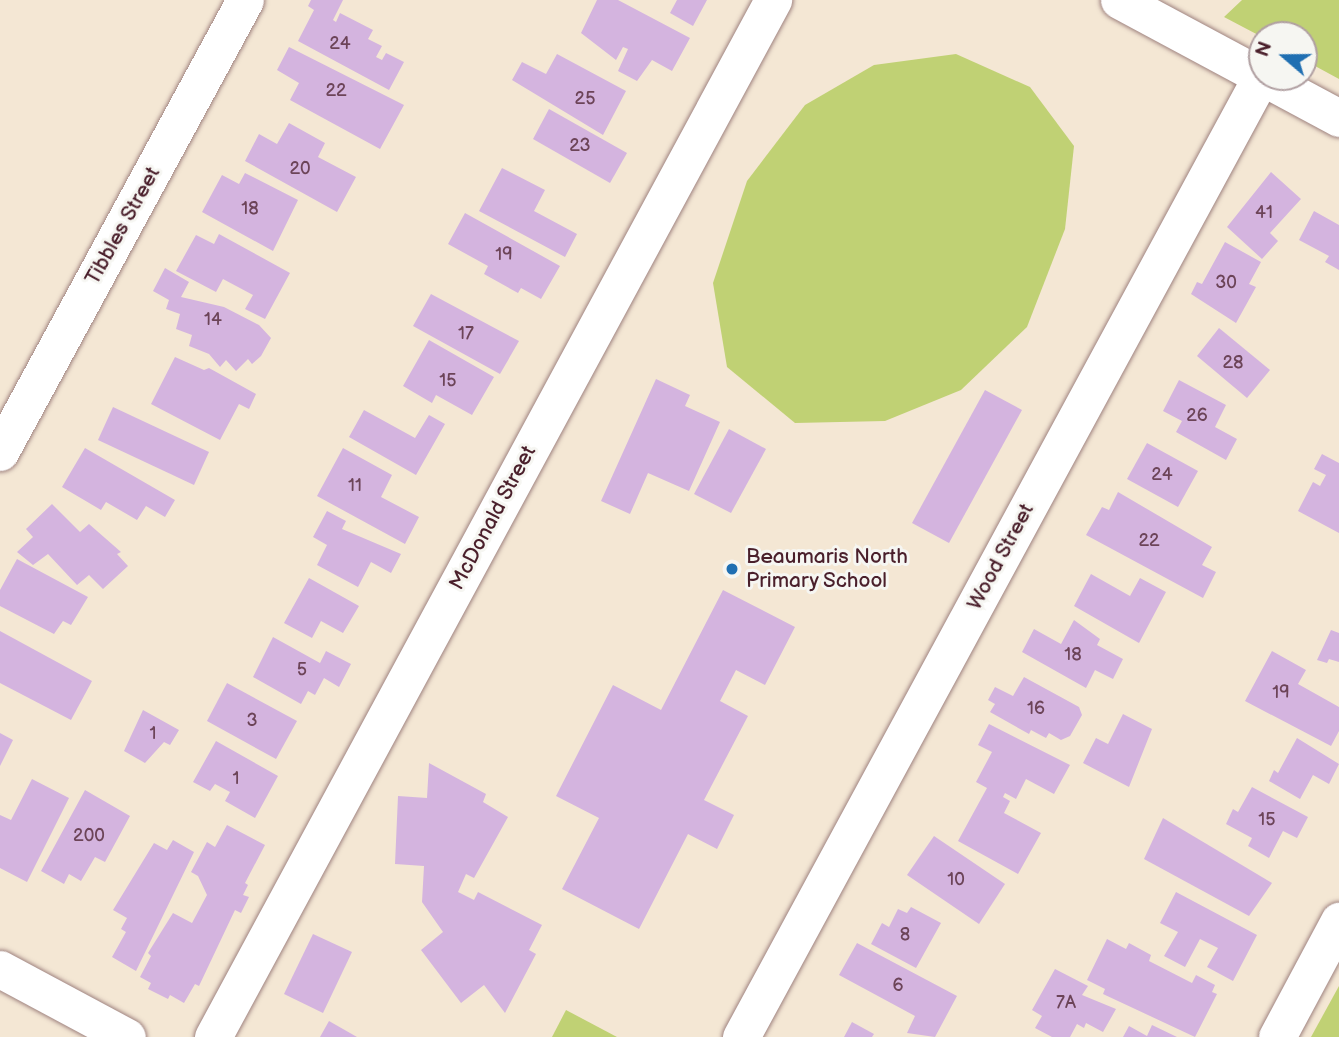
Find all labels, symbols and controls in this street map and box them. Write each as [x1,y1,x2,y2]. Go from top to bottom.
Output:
north arrow [1248,21,1318,91]
house number: 24 [329,33,351,55]
text: N [1251,39,1278,60]
house number: 22 [325,80,347,102]
house number: 25 [575,88,595,110]
house number: 23 [569,135,591,157]
house number: 20 [289,158,311,180]
street label: Tibbles Street [80,163,166,289]
house number: 18 [241,198,259,220]
house number: 41 [1255,202,1273,224]
house number: 19 [495,244,513,266]
house number: 30 [1215,272,1237,294]
house number: 14 [204,309,222,331]
house number: 17 [458,323,474,345]
house number: 28 [1222,352,1244,374]
house number: 15 [439,370,457,392]
house number: 26 [1186,405,1208,427]
street label: McDonald Street [444,442,542,594]
house number: 24 [1151,464,1173,486]
house number: 11 [348,475,362,497]
street label: Wood Street [962,499,1040,615]
house number: 22 [1138,530,1160,552]
place label: Beaumaris North Primary School [746,544,908,594]
marker: Beaumaris North Primary School [724,561,740,577]
house number: 18 [1064,644,1082,666]
house number: 5 [297,659,307,681]
house number: 19 [1272,682,1290,704]
house number: 16 [1027,698,1045,720]
house number: 3 [246,710,258,732]
house number: 1 [150,723,156,745]
house number: 1 [233,768,239,790]
house number: 15 [1258,809,1276,831]
house number: 200 [73,825,105,847]
house number: 10 [947,869,965,891]
house number: 8 [900,924,910,946]
house number: 6 [893,975,903,997]
house number: 7A [1056,992,1076,1014]

